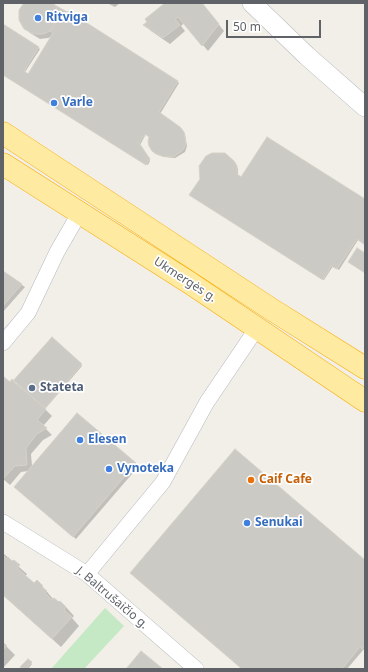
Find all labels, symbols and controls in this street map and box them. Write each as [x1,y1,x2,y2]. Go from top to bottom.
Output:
place label: Ritviga [46,11,88,25]
scale bar [228,12,323,38]
marker: Ritviga [33,13,43,23]
text: 50 m [233,18,261,35]
place label: Varle [62,96,93,110]
marker: Varle [49,98,59,108]
street label: Ukmergės g. [151,254,219,306]
place label: Stateta [40,381,84,395]
marker: Stateta [27,383,37,393]
place label: Elesen [88,433,126,447]
marker: Elesen [75,435,85,445]
place label: Vynoteka [117,462,174,476]
marker: Vynoteka [104,464,114,474]
place label: Caif Cafe [259,473,312,487]
marker: Caif Cafe [246,475,256,485]
place label: Senukai [255,516,303,530]
marker: Senukai [242,518,252,528]
street label: J. Baltrušaičio g. [73,564,151,632]

